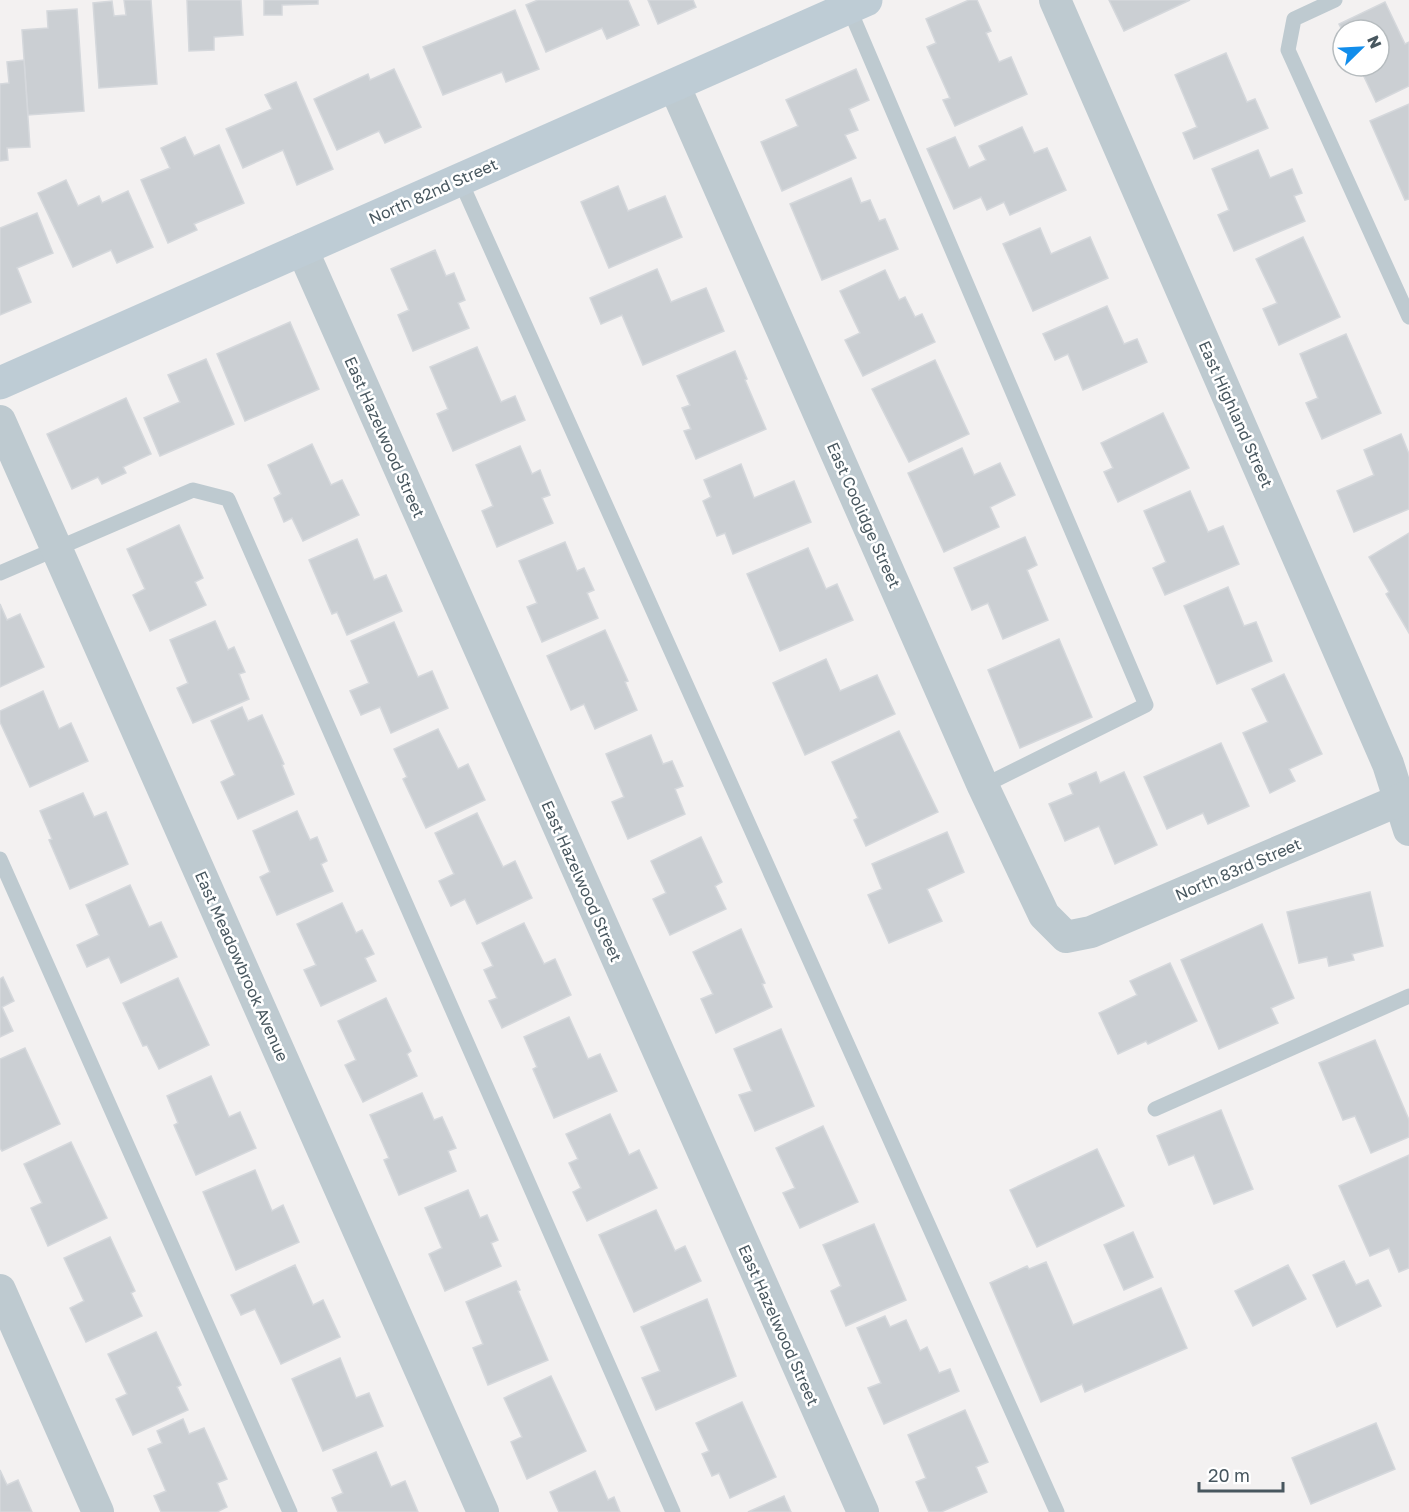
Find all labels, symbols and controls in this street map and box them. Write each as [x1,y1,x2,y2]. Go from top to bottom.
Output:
north arrow [1331,18,1391,78]
text: N [1363,32,1386,52]
street label: North 82nd Street [366,154,500,228]
street label: East Highland Street [1195,337,1277,491]
street label: East Hazelwood Street [340,353,430,521]
street label: East Coolidge Street [823,439,905,591]
street label: East Hazelwood Street [537,797,627,965]
street label: North 83rd Street [1172,833,1304,905]
street label: East Meadowbrook Avenue [191,868,293,1064]
street label: East Hazelwood Street [734,1241,824,1409]
scale bar [1199,1455,1283,1493]
text: 20 m [1208,1464,1250,1486]

